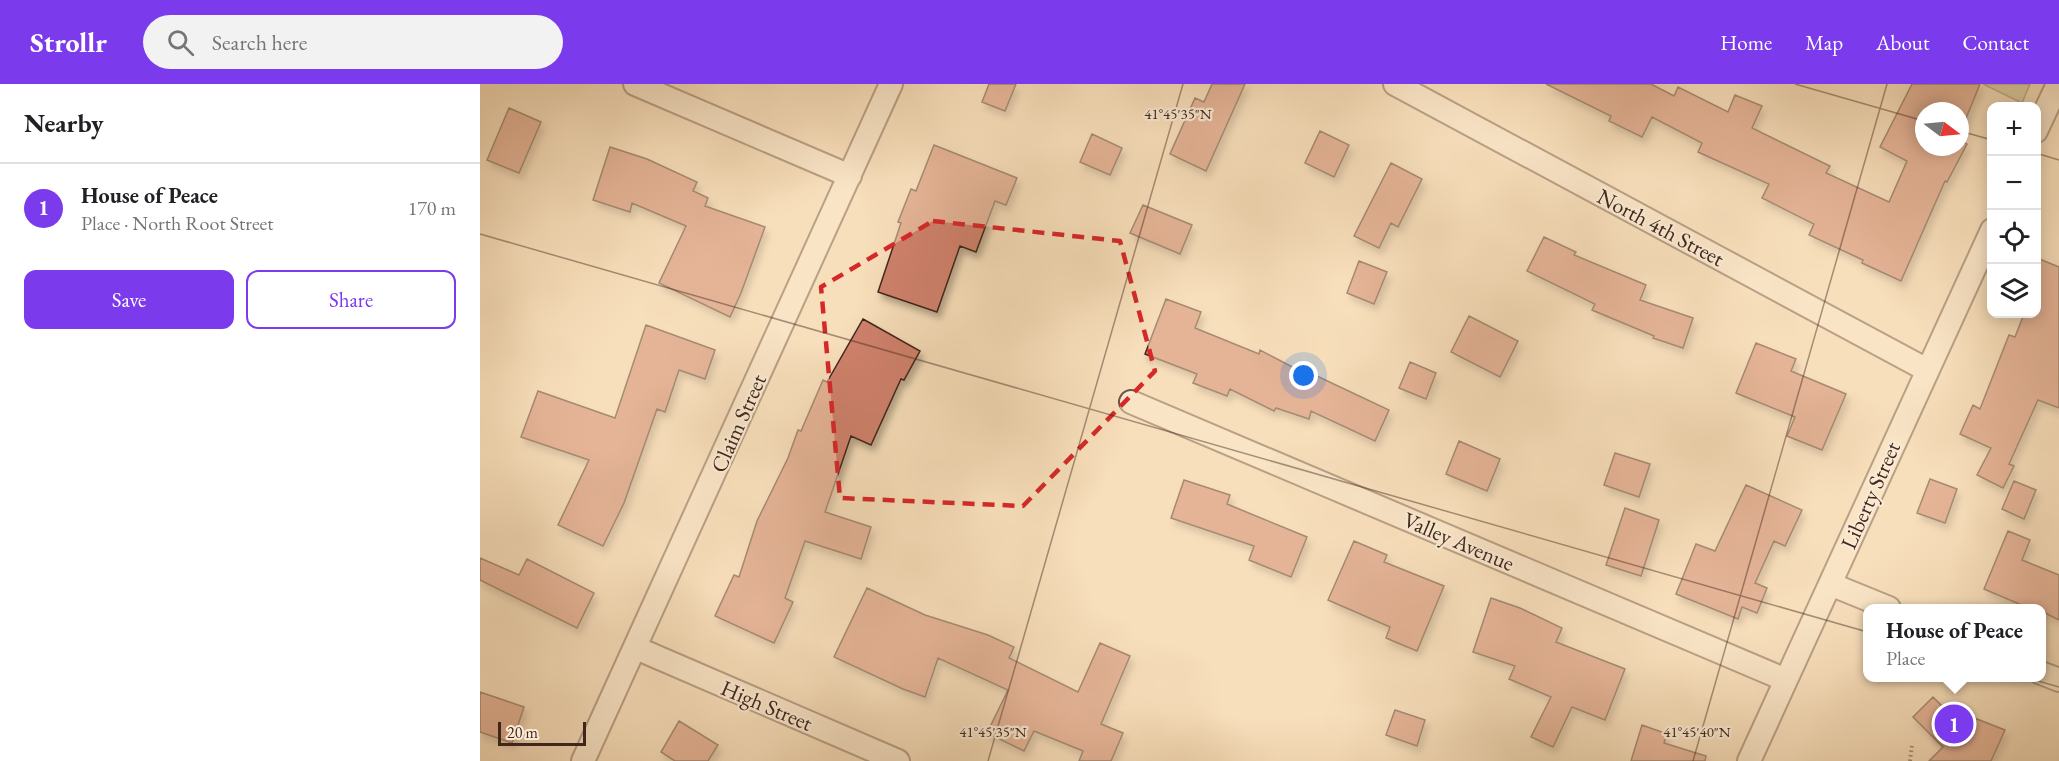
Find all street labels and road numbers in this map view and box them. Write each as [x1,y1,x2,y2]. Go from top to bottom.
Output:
street label: North 4th Street [1592,182,1729,273]
street label: Claim Street [704,369,773,477]
street label: Liberty Street [1834,437,1907,554]
street label: Valley Avenue [1399,505,1519,578]
street label: High Street [717,673,817,738]

